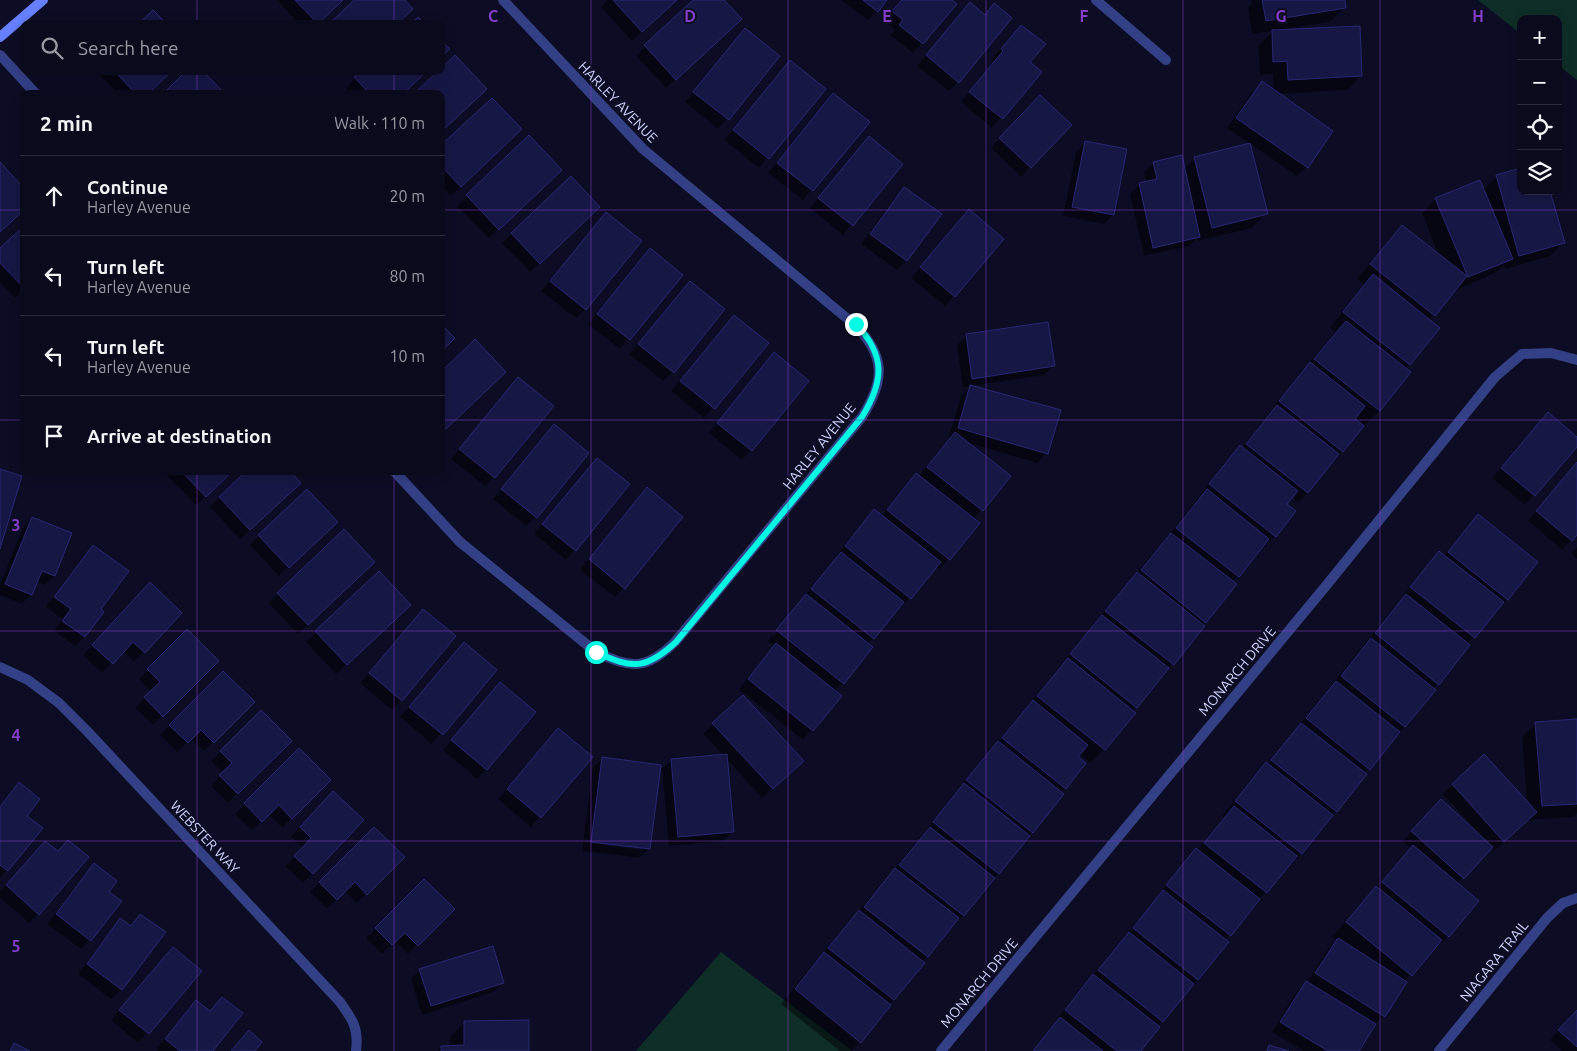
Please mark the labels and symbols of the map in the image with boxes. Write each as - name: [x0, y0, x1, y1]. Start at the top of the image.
- text: C: [488, 7, 498, 25]
- text: D: [684, 7, 696, 25]
- text: E: [882, 7, 892, 25]
- text: F: [1080, 7, 1089, 25]
- text: G: [1275, 7, 1287, 25]
- text: H: [1472, 7, 1484, 25]
- street label: HARLEY AVENUE: [575, 58, 661, 146]
- route end: [845, 313, 868, 336]
- street label: HARLEY AVENUE: [779, 400, 859, 492]
- text: 3: [11, 516, 21, 534]
- street label: MONARCH DRIVE: [1195, 623, 1279, 719]
- route start: [585, 641, 608, 664]
- text: 4: [11, 726, 21, 744]
- street label: WEBSTER WAY: [167, 797, 243, 877]
- street label: NIAGARA TRAIL: [1457, 917, 1531, 1005]
- street label: MONARCH DRIVE: [937, 935, 1021, 1031]
- text: 5: [11, 937, 21, 955]

